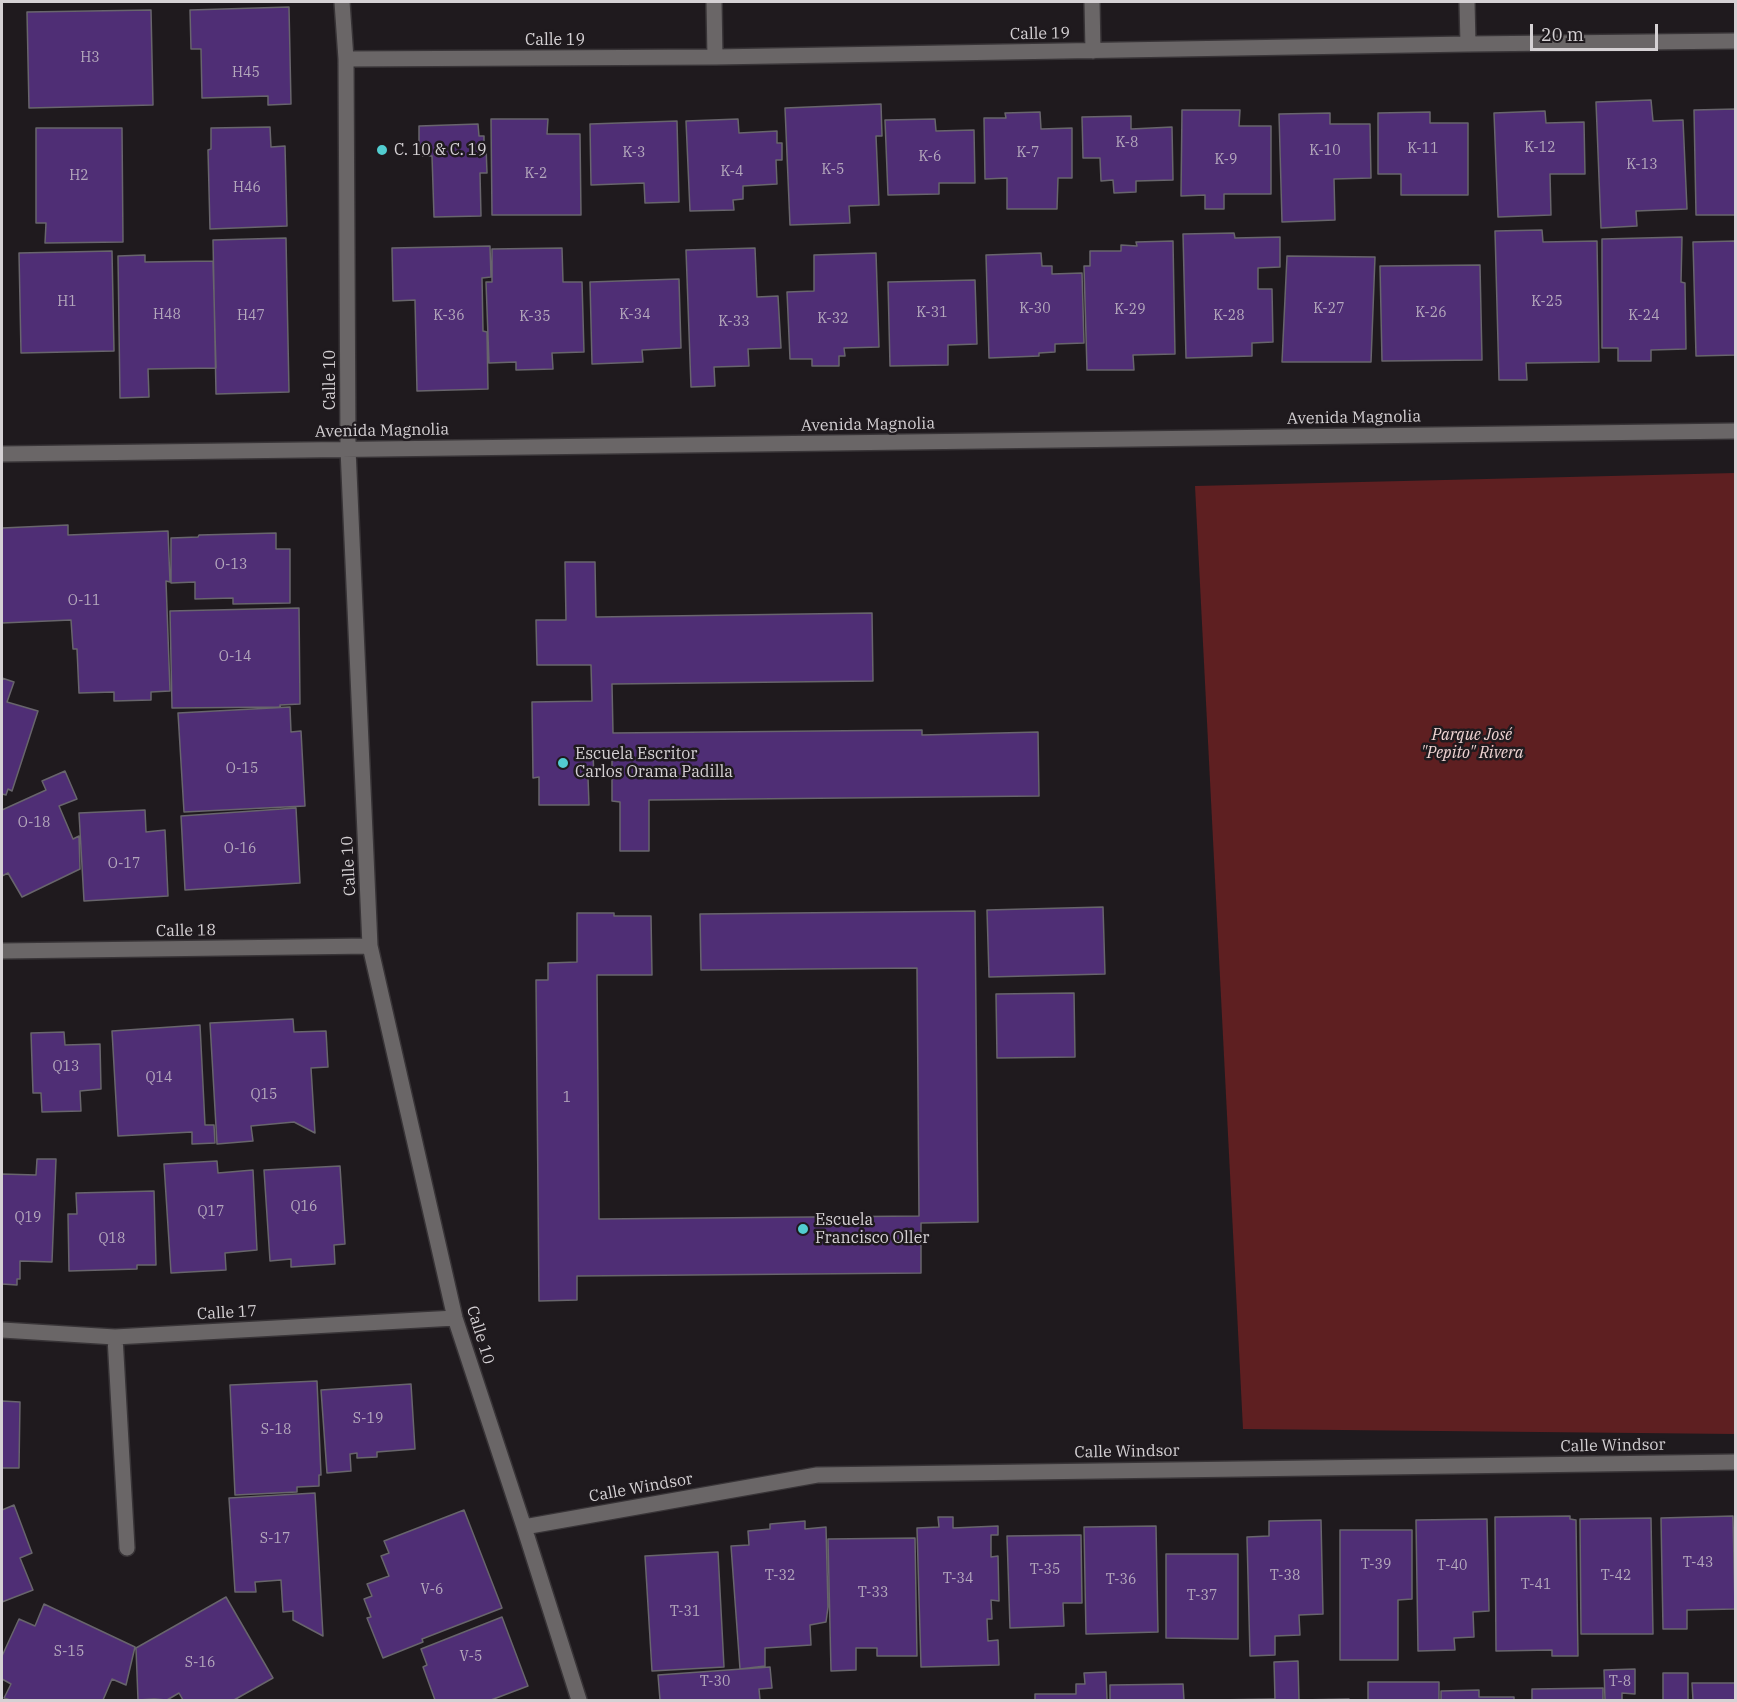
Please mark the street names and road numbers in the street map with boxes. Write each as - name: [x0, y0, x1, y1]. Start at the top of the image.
- street label: Calle 19: [1010, 24, 1070, 44]
- street label: Calle 19: [525, 30, 585, 50]
- street label: Calle 10: [320, 350, 340, 410]
- street label: Avenida Magnolia: [1287, 407, 1421, 429]
- street label: Avenida Magnolia: [801, 414, 935, 436]
- street label: Avenida Magnolia: [315, 420, 449, 442]
- street label: Calle 10: [338, 836, 360, 896]
- street label: Calle 18: [156, 921, 216, 941]
- street label: Calle 17: [197, 1302, 257, 1324]
- street label: Calle 10: [462, 1303, 498, 1367]
- street label: Calle Windsor: [1560, 1435, 1666, 1457]
- street label: Calle Windsor: [1074, 1441, 1180, 1463]
- street label: Calle Windsor: [588, 1469, 694, 1507]

